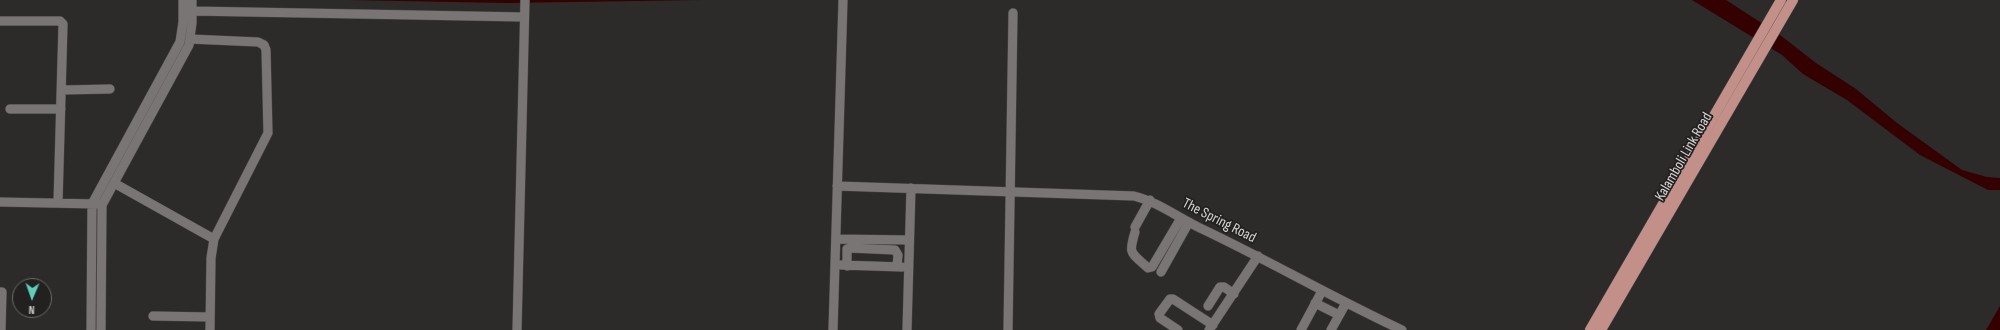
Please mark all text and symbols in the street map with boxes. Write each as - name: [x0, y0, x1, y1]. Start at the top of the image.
- street label: Kalamboli Link Road: [1651, 110, 1717, 204]
- street label: The Spring Road: [1179, 195, 1259, 247]
- north arrow: [12, 278, 52, 318]
- text: N: [28, 303, 35, 316]

